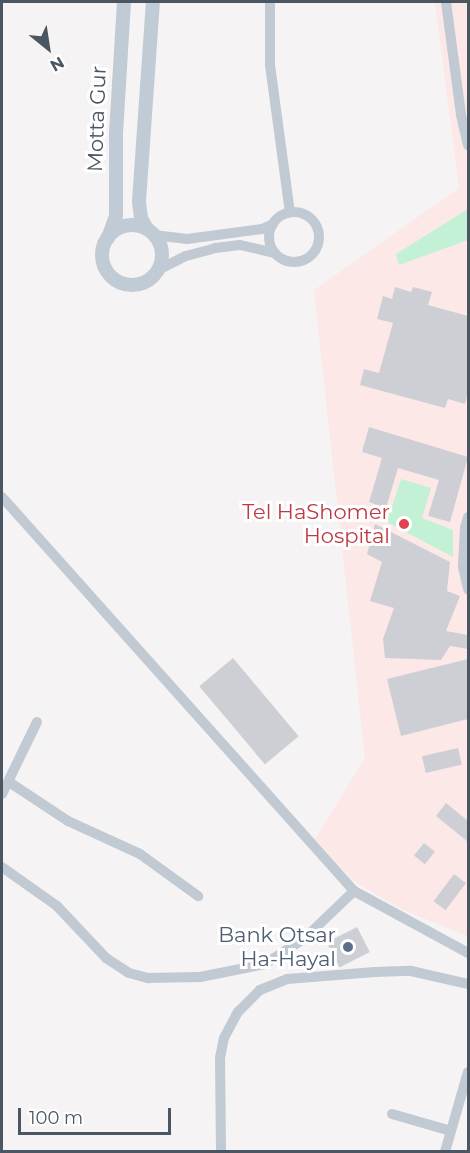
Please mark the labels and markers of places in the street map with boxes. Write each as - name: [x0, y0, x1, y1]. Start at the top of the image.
- place label: Tel HaShomer Hospital: [242, 499, 390, 549]
- marker: Tel HaShomer Hospital: [395, 515, 413, 533]
- place label: Bank Otsar Ha-Hayal: [218, 922, 336, 972]
- marker: Bank Otsar Ha-Hayal: [341, 940, 355, 954]

